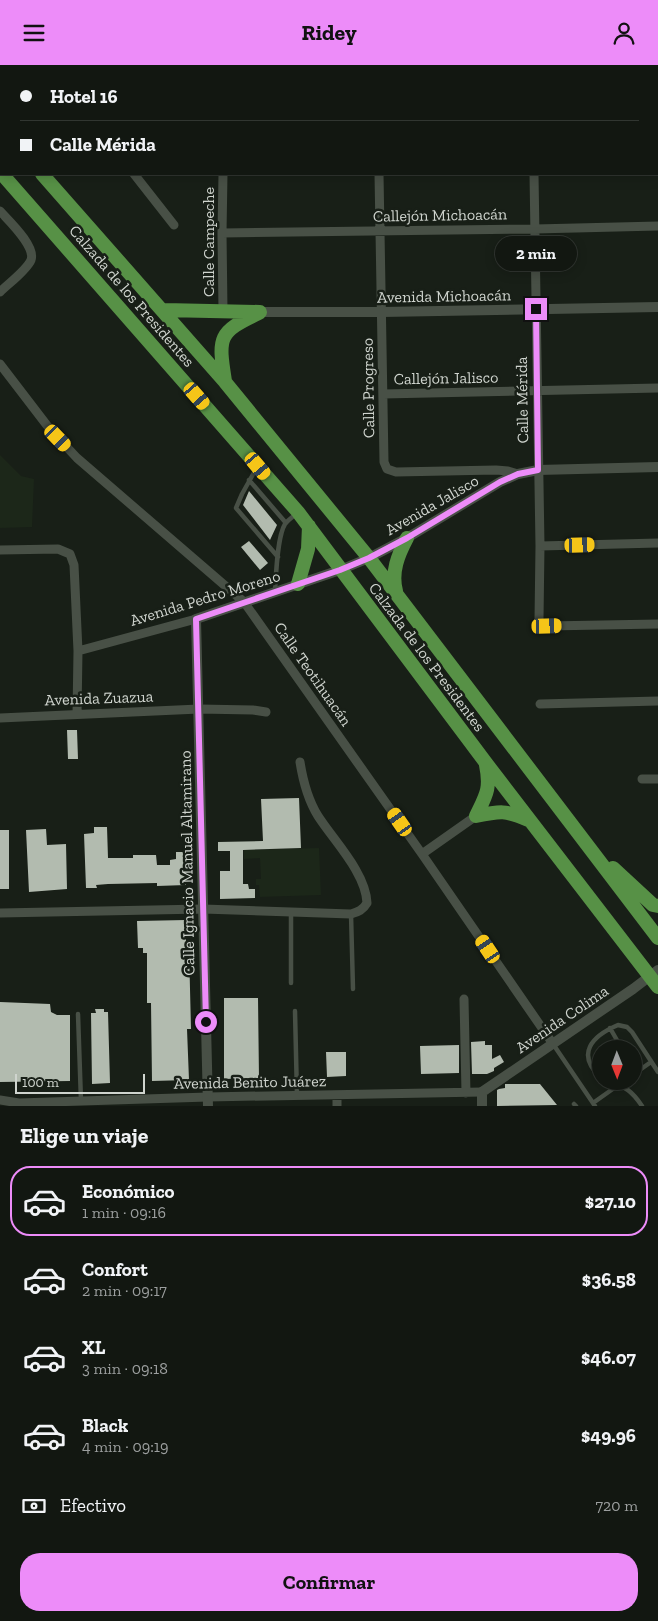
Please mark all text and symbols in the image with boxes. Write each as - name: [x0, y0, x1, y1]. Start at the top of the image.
- icon: menu: [20, 19, 48, 47]
- text: Ridey: [301, 19, 357, 46]
- icon: person: [610, 19, 638, 47]
- text: Hotel 16: [50, 85, 118, 108]
- text: Calle Mérida: [50, 133, 156, 156]
- street label: Calle Campeche: [199, 187, 218, 297]
- street label: Callejón Michoacán: [373, 204, 508, 226]
- street label: Calzada de los Presidentes: [65, 221, 199, 371]
- callout: 2 min: [495, 237, 577, 271]
- text: 2 min: [516, 244, 556, 263]
- street label: Avenida Michoacán: [377, 285, 512, 307]
- route end: [525, 298, 547, 320]
- street label: Calle Progreso: [358, 338, 378, 438]
- street label: Calle Mérida: [512, 356, 532, 444]
- street label: Callejón Jalisco: [393, 368, 499, 388]
- car: [181, 380, 212, 412]
- car: [42, 422, 73, 454]
- car: [242, 450, 273, 482]
- street label: Avenida Jalisco: [382, 471, 482, 539]
- car: [564, 537, 595, 553]
- street label: Avenida Pedro Moreno: [128, 566, 282, 630]
- street label: Calzada de los Presidentes: [365, 579, 489, 735]
- street label: Calle Teotihuacán: [270, 618, 356, 730]
- car: [531, 618, 562, 634]
- street label: Avenida Zuazua: [44, 687, 154, 709]
- street label: Calle Ignacio Manuel Altamirano: [176, 750, 198, 976]
- car: [385, 805, 414, 839]
- car: [473, 932, 502, 966]
- street label: Avenida Colima: [512, 981, 612, 1057]
- route start: [195, 1011, 217, 1033]
- north arrow: [592, 1040, 642, 1090]
- map controls: [592, 1040, 642, 1090]
- scale bar: [15, 1071, 145, 1094]
- street label: Avenida Benito Juárez: [174, 1071, 326, 1093]
- text: 100 m: [22, 1074, 59, 1091]
- text: Elige un viaje: [20, 1122, 148, 1149]
- icon: car: [22, 1179, 67, 1224]
- text: Económico: [82, 1180, 175, 1203]
- text: $27.10: [585, 1190, 636, 1213]
- text: 1 min · 09:16: [82, 1203, 166, 1222]
- icon: car: [22, 1257, 67, 1302]
- text: Confort: [82, 1258, 148, 1281]
- text: $36.58: [582, 1268, 636, 1291]
- text: 2 min · 09:17: [82, 1281, 167, 1300]
- icon: car: [22, 1335, 67, 1380]
- text: XL: [82, 1336, 105, 1359]
- text: $46.07: [581, 1346, 636, 1369]
- text: 3 min · 09:18: [82, 1359, 168, 1378]
- icon: car: [22, 1413, 67, 1458]
- text: Black: [82, 1414, 128, 1437]
- text: $49.96: [581, 1424, 636, 1447]
- text: 4 min · 09:19: [82, 1437, 168, 1456]
- icon: cash: [20, 1492, 48, 1520]
- text: Efectivo: [60, 1494, 126, 1517]
- text: 720 m: [596, 1496, 638, 1515]
- button: Confirmar: [20, 1553, 638, 1611]

